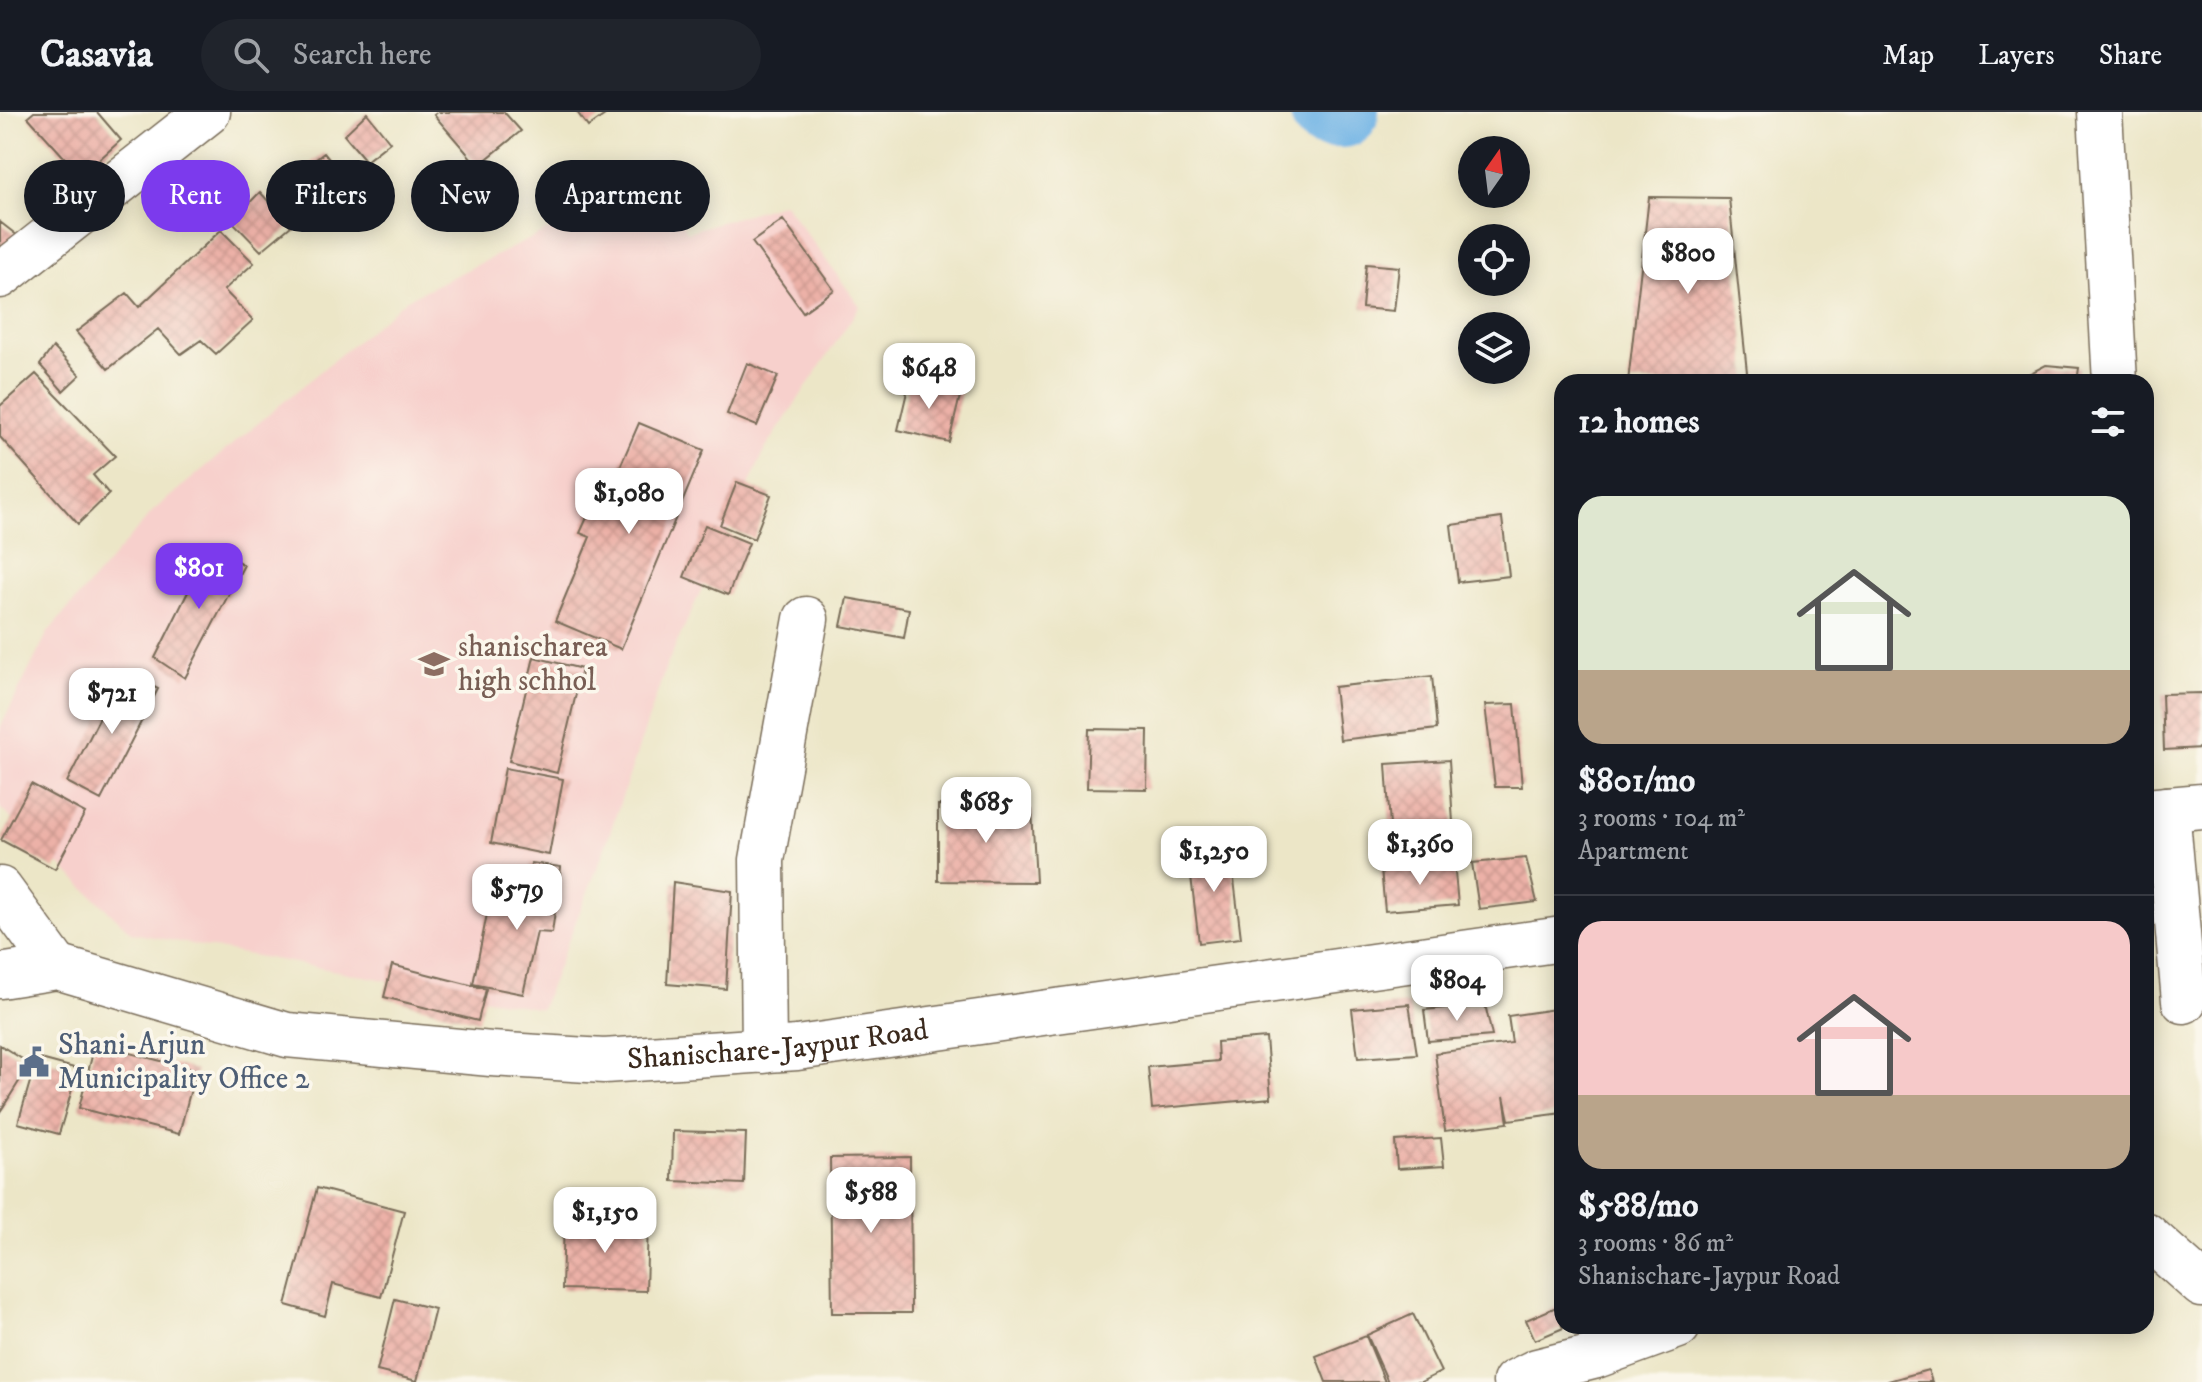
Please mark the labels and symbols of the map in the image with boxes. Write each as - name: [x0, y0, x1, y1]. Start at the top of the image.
- north arrow: [1458, 136, 1530, 208]
- pin: $800: [1641, 228, 1735, 296]
- pin: $648: [882, 343, 976, 411]
- pin: $1,080: [564, 468, 694, 536]
- pin: $801: [152, 543, 246, 611]
- place label: shanischarea high schhol: [458, 629, 608, 700]
- school or university icon: shanischarea high schhol: [417, 647, 451, 681]
- pin: $721: [65, 668, 159, 736]
- pin: $685: [939, 777, 1033, 845]
- pin: $1,360: [1355, 819, 1485, 887]
- pin: $1,250: [1149, 826, 1279, 894]
- pin: $579: [470, 864, 564, 932]
- pin: $804: [1410, 955, 1504, 1023]
- street label: Shanischare-Jaypur Road: [626, 1011, 930, 1078]
- place label: Shani-Arjun Municipality Office 2: [58, 1027, 310, 1098]
- public building icon: Shani-Arjun Municipality Office 2: [17, 1045, 51, 1079]
- pin: $588: [824, 1167, 918, 1235]
- pin: $1,150: [540, 1187, 670, 1255]

